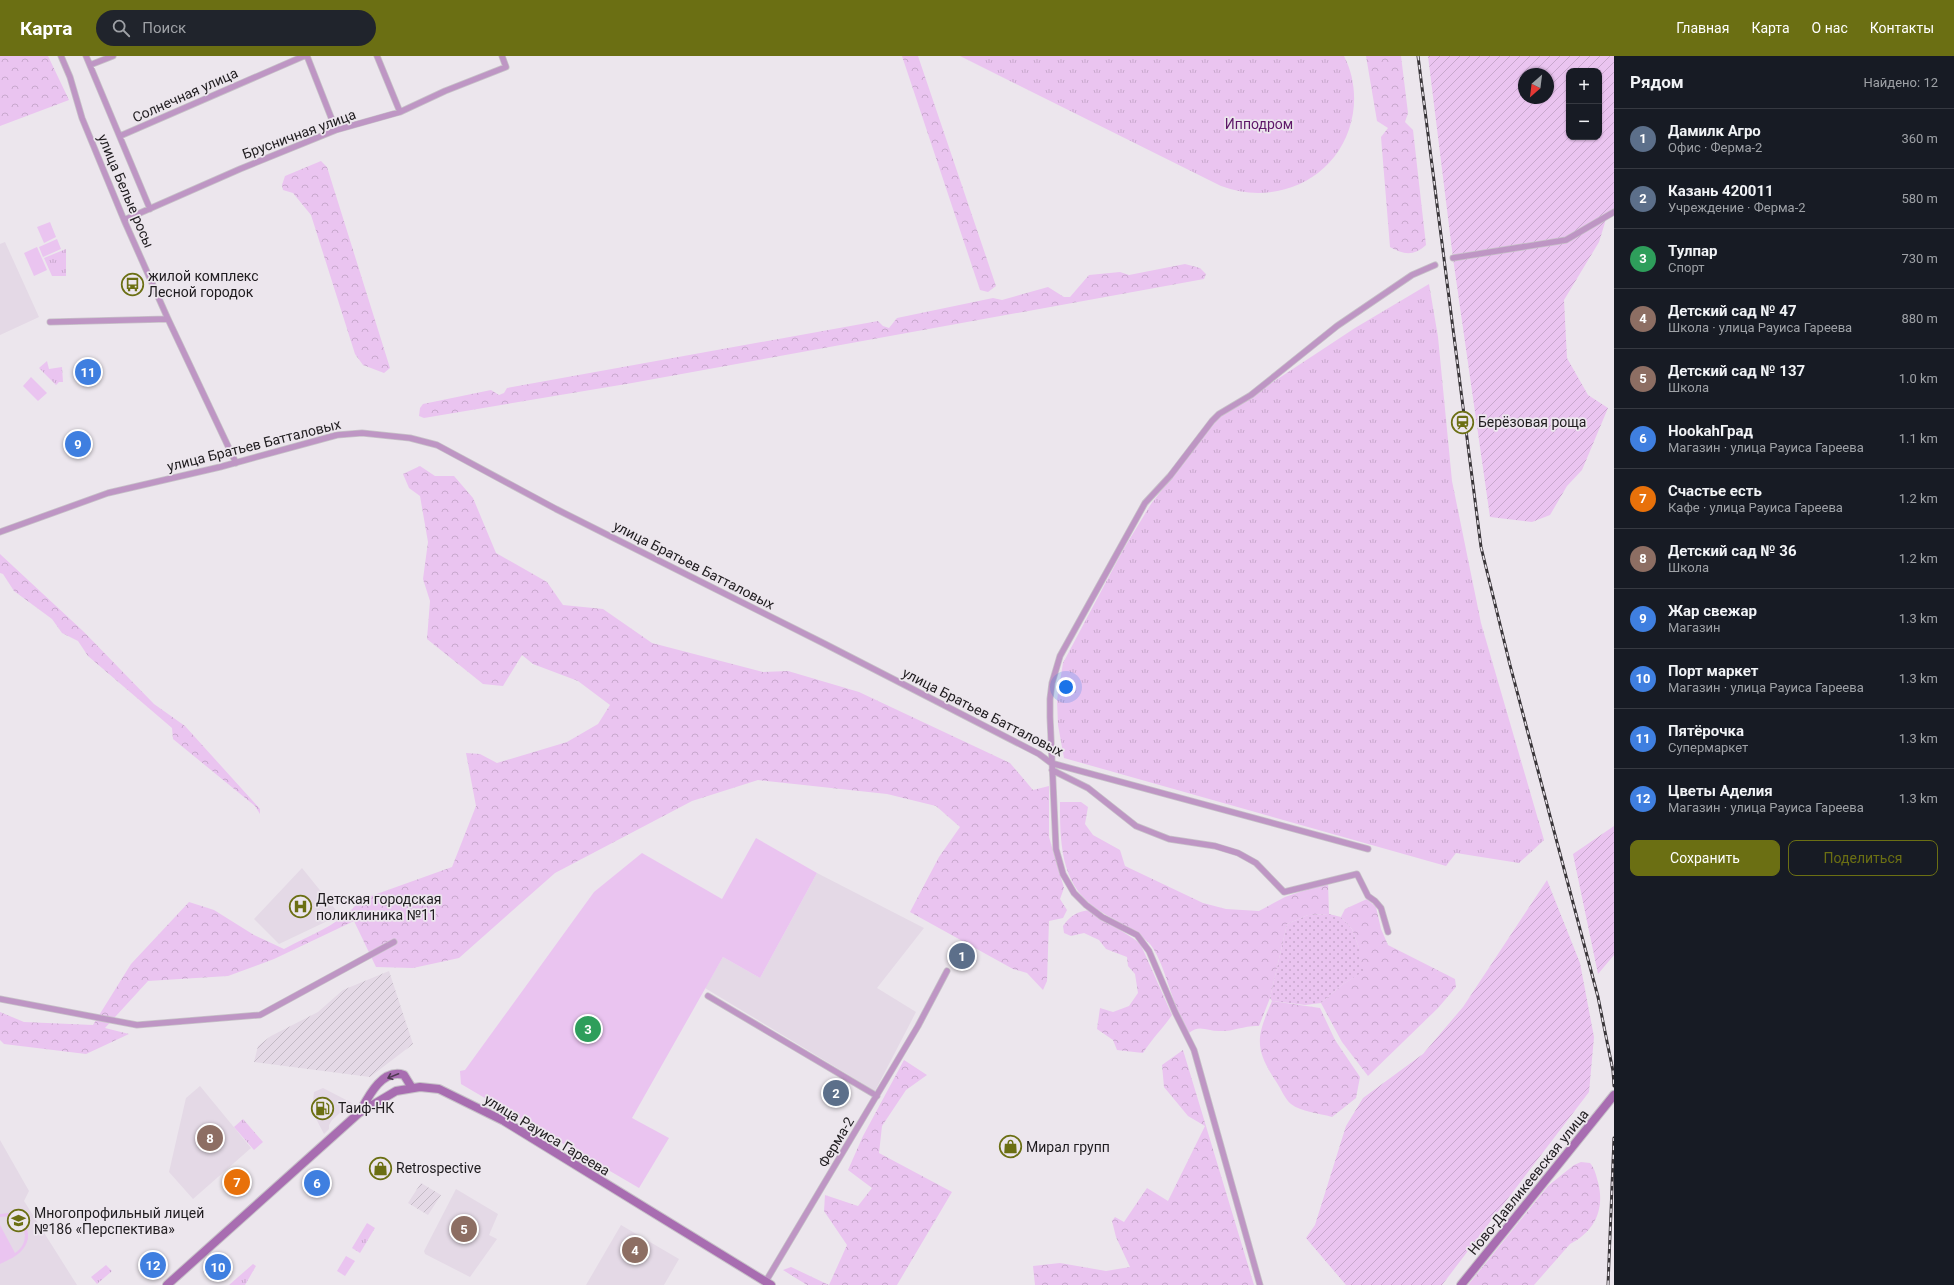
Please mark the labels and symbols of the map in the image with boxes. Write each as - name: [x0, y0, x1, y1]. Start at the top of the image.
- street label: Солнечная улица: [130, 65, 240, 125]
- north arrow: [1518, 68, 1554, 104]
- street label: Брусничная улица: [240, 106, 358, 162]
- park label: Ипподром: [1225, 116, 1293, 132]
- street label: улица Белые росы: [95, 132, 157, 250]
- place label: жилой комплекс Лесной городок: [148, 268, 259, 300]
- bus stop icon: жилой комплекс Лесной городок: [119, 271, 145, 297]
- pin: 11: [75, 357, 101, 387]
- station icon: Берёзовая роща: [1449, 409, 1475, 435]
- place label: Берёзовая роща: [1478, 414, 1586, 430]
- street label: улица Братьев Батталовых: [165, 416, 343, 474]
- pin: 9: [65, 429, 91, 459]
- street label: улица Братьев Батталовых: [611, 517, 777, 613]
- street label: улица Братьев Батталовых: [900, 664, 1066, 760]
- your location: [1056, 677, 1076, 697]
- place label: Детская городская поликлиника №11: [316, 891, 441, 923]
- hospital icon: Детская городская поликлиника №11: [287, 894, 313, 920]
- pin: 1: [949, 941, 975, 971]
- pin: 3: [575, 1014, 601, 1044]
- one-way arrow: [387, 1072, 399, 1080]
- pin: 2: [823, 1078, 849, 1108]
- street label: улица Рауиса Гареева: [481, 1091, 613, 1179]
- fuel station icon: Таиф-НК: [309, 1095, 335, 1121]
- place label: Таиф-НК: [338, 1100, 394, 1116]
- street label: Ново-Давликеевская улица: [1464, 1106, 1592, 1258]
- street label: Ферма-2: [815, 1114, 857, 1170]
- pin: 8: [197, 1123, 223, 1153]
- shop icon: Мирал групп: [998, 1134, 1024, 1160]
- place label: Мирал групп: [1026, 1139, 1110, 1155]
- shop icon: Retrospective: [367, 1155, 393, 1181]
- place label: Retrospective: [396, 1160, 481, 1176]
- pin: 7: [224, 1167, 250, 1197]
- pin: 6: [304, 1168, 330, 1198]
- place label: Многопрофильный лицей №186 «Перспектива»: [34, 1205, 204, 1237]
- school or university icon: Многопрофильный лицей №186 «Перспектива»: [6, 1208, 32, 1234]
- pin: 5: [451, 1214, 477, 1244]
- pin: 4: [622, 1235, 648, 1265]
- pin: 12: [140, 1250, 166, 1280]
- pin: 10: [205, 1252, 231, 1282]

